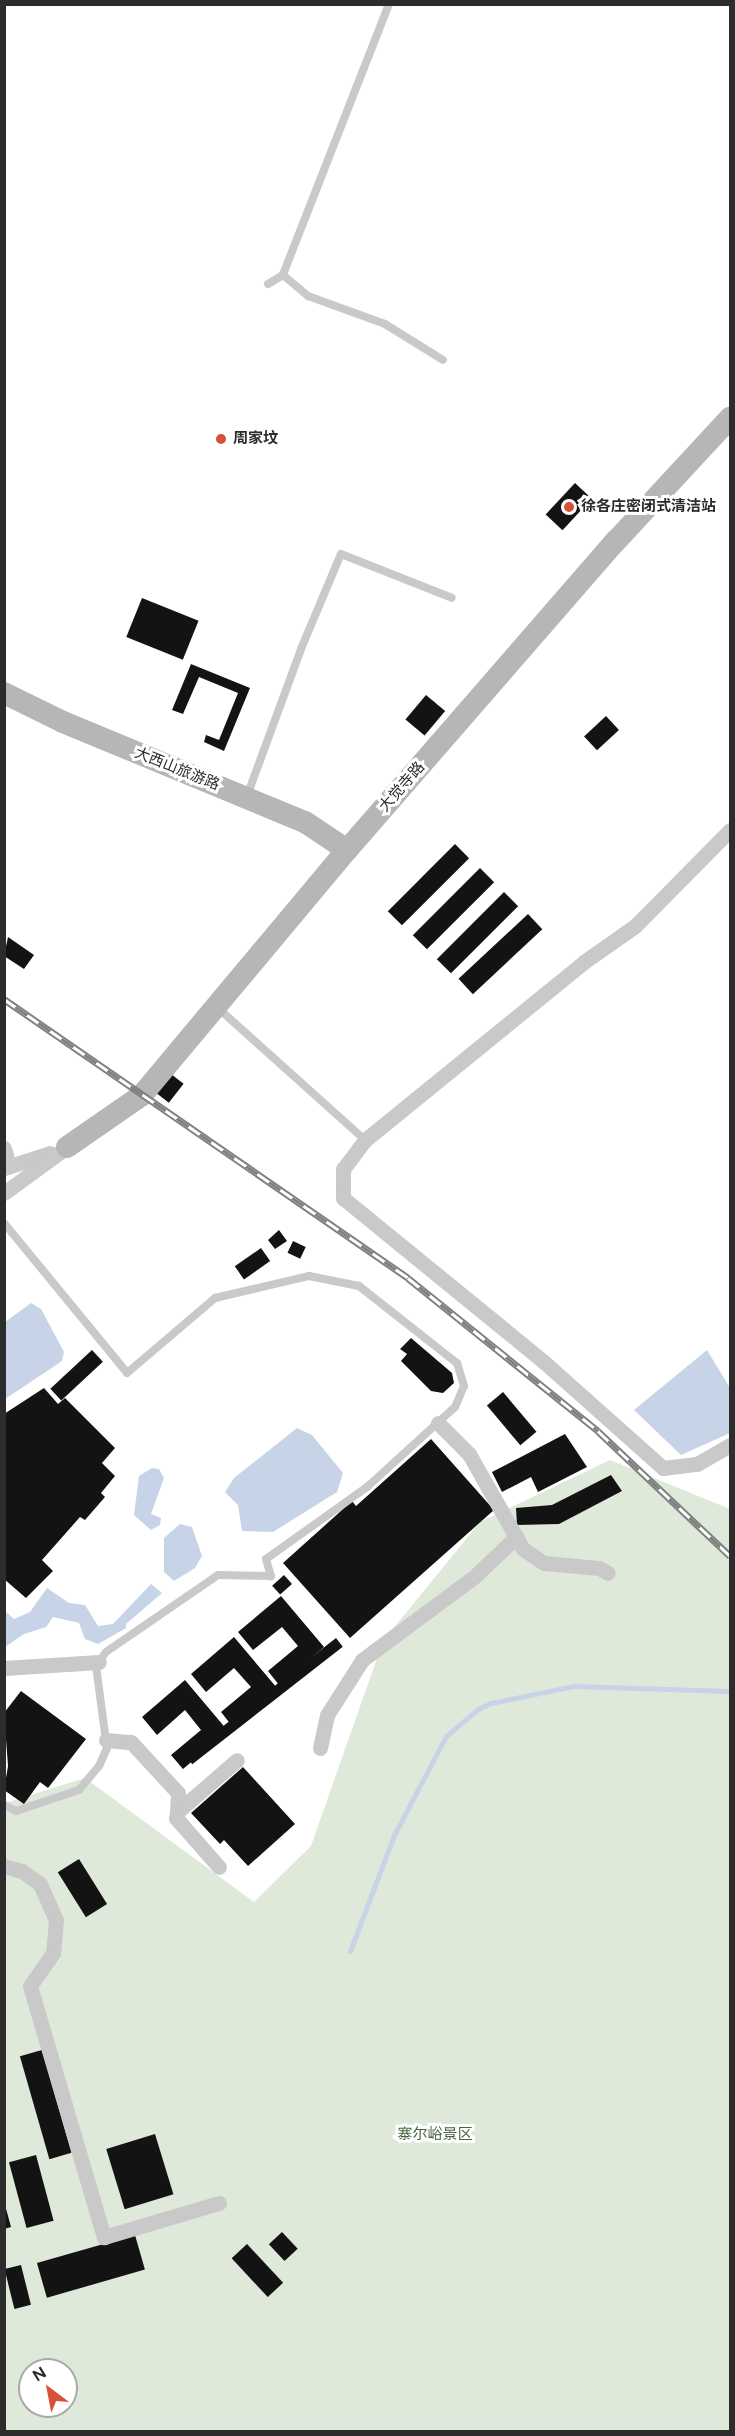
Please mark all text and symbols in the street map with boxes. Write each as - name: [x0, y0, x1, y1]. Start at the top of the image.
- place label: 周家坟: [233, 430, 278, 448]
- marker: 周家坟: [214, 432, 228, 446]
- place label: 徐各庄密闭式清洁站: [581, 498, 716, 516]
- marker: 徐各庄密闭式清洁站: [562, 500, 576, 514]
- street label: 大西山旅游路: [132, 744, 222, 794]
- street label: 大觉寺路: [376, 758, 428, 816]
- park label: 寨尔峪景区: [398, 2126, 472, 2144]
- north arrow: [18, 2358, 78, 2418]
- text: N: [29, 2363, 50, 2385]

